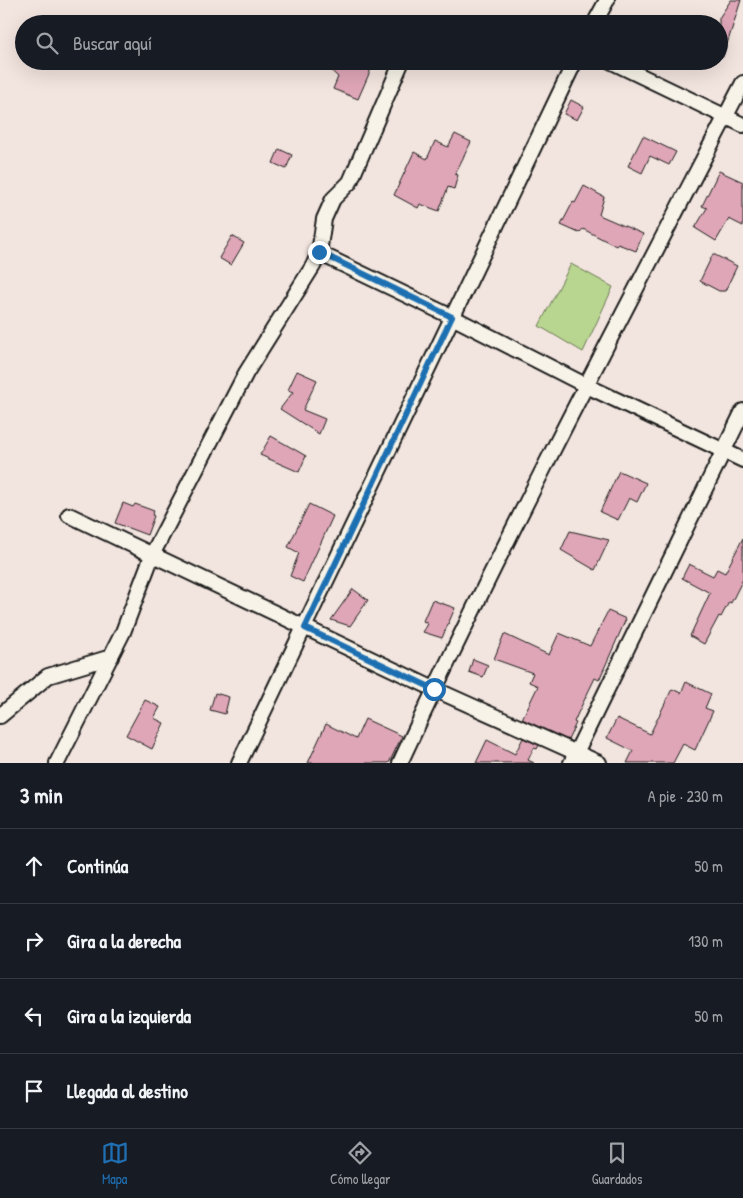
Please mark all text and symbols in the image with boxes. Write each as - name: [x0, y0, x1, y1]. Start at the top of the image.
- search box: [15, 15, 728, 70]
- icon: search: [33, 29, 61, 57]
- text: Buscar aquí: [73, 30, 152, 56]
- route end: [308, 241, 331, 264]
- route start: [423, 678, 446, 701]
- text: 3 min: [20, 781, 63, 810]
- text: A pie · 230 m: [648, 785, 723, 807]
- icon: ahead: [20, 852, 48, 880]
- text: Continúa: [67, 853, 128, 879]
- text: 50 m: [695, 855, 723, 877]
- icon: right: [20, 927, 48, 955]
- text: Gira a la derecha: [67, 928, 181, 954]
- text: 130 m: [688, 930, 723, 952]
- icon: left: [20, 1002, 48, 1030]
- text: Gira a la izquierda: [67, 1003, 191, 1029]
- text: 50 m: [695, 1005, 723, 1027]
- icon: arrive: [20, 1077, 48, 1105]
- text: Llegada al destino: [67, 1078, 188, 1104]
- tab: Mapa: [101, 1139, 129, 1188]
- tab: Cómo llegar: [330, 1139, 390, 1188]
- tab: Guardados: [592, 1139, 642, 1188]

